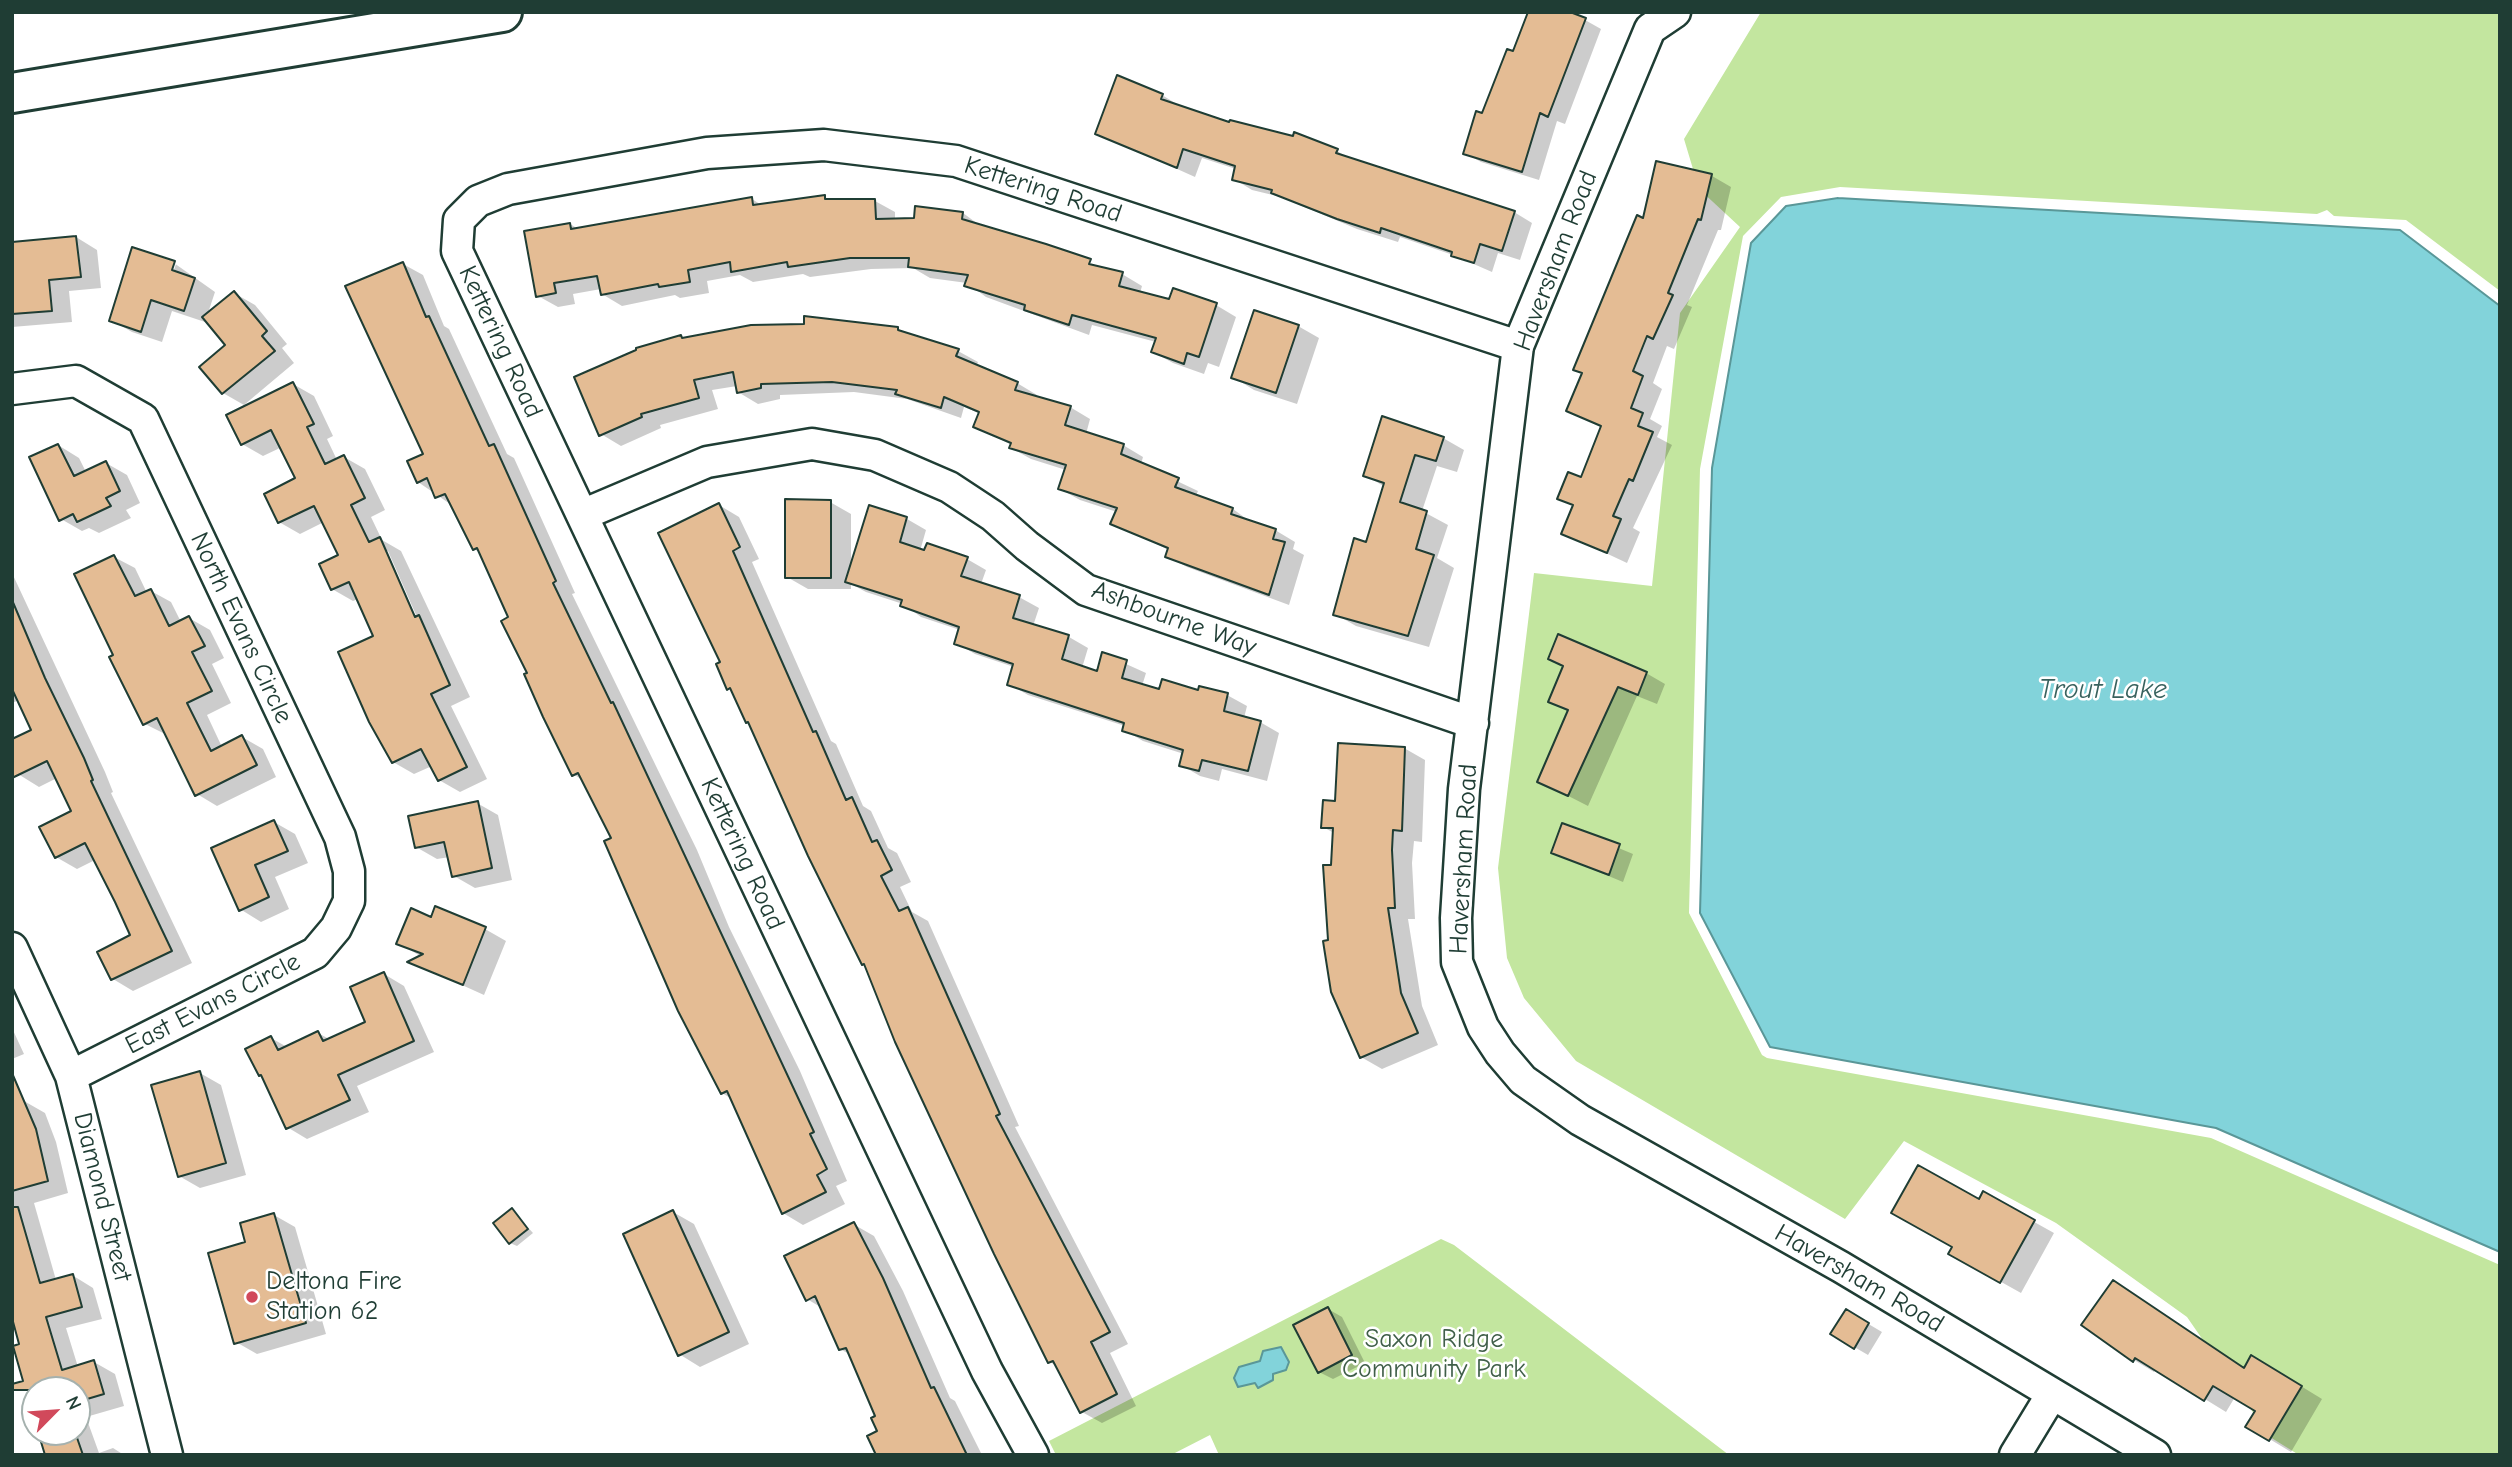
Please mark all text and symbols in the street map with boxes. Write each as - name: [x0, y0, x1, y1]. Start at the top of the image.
- street label: Kettering Road: [960, 150, 1126, 230]
- street label: Haversham Road: [1507, 167, 1605, 355]
- street label: Kettering Road: [451, 261, 549, 423]
- street label: North Evans Circle: [183, 528, 299, 728]
- street label: Ashbourne Way: [1087, 575, 1261, 663]
- water label: Trout Lake: [2039, 673, 2167, 707]
- street label: Haversham Road: [1443, 763, 1485, 955]
- street label: Kettering Road: [693, 773, 791, 935]
- street label: East Evans Circle: [120, 947, 306, 1061]
- street label: Diamond Street: [66, 1109, 138, 1285]
- street label: Haversham Road: [1769, 1218, 1949, 1340]
- place label: Deltona Fire Station 62: [266, 1266, 402, 1328]
- marker: Deltona Fire Station 62: [244, 1289, 260, 1305]
- park label: Saxon Ridge Community Park: [1342, 1324, 1526, 1386]
- north arrow: [21, 1376, 91, 1446]
- text: N: [61, 1393, 86, 1413]

